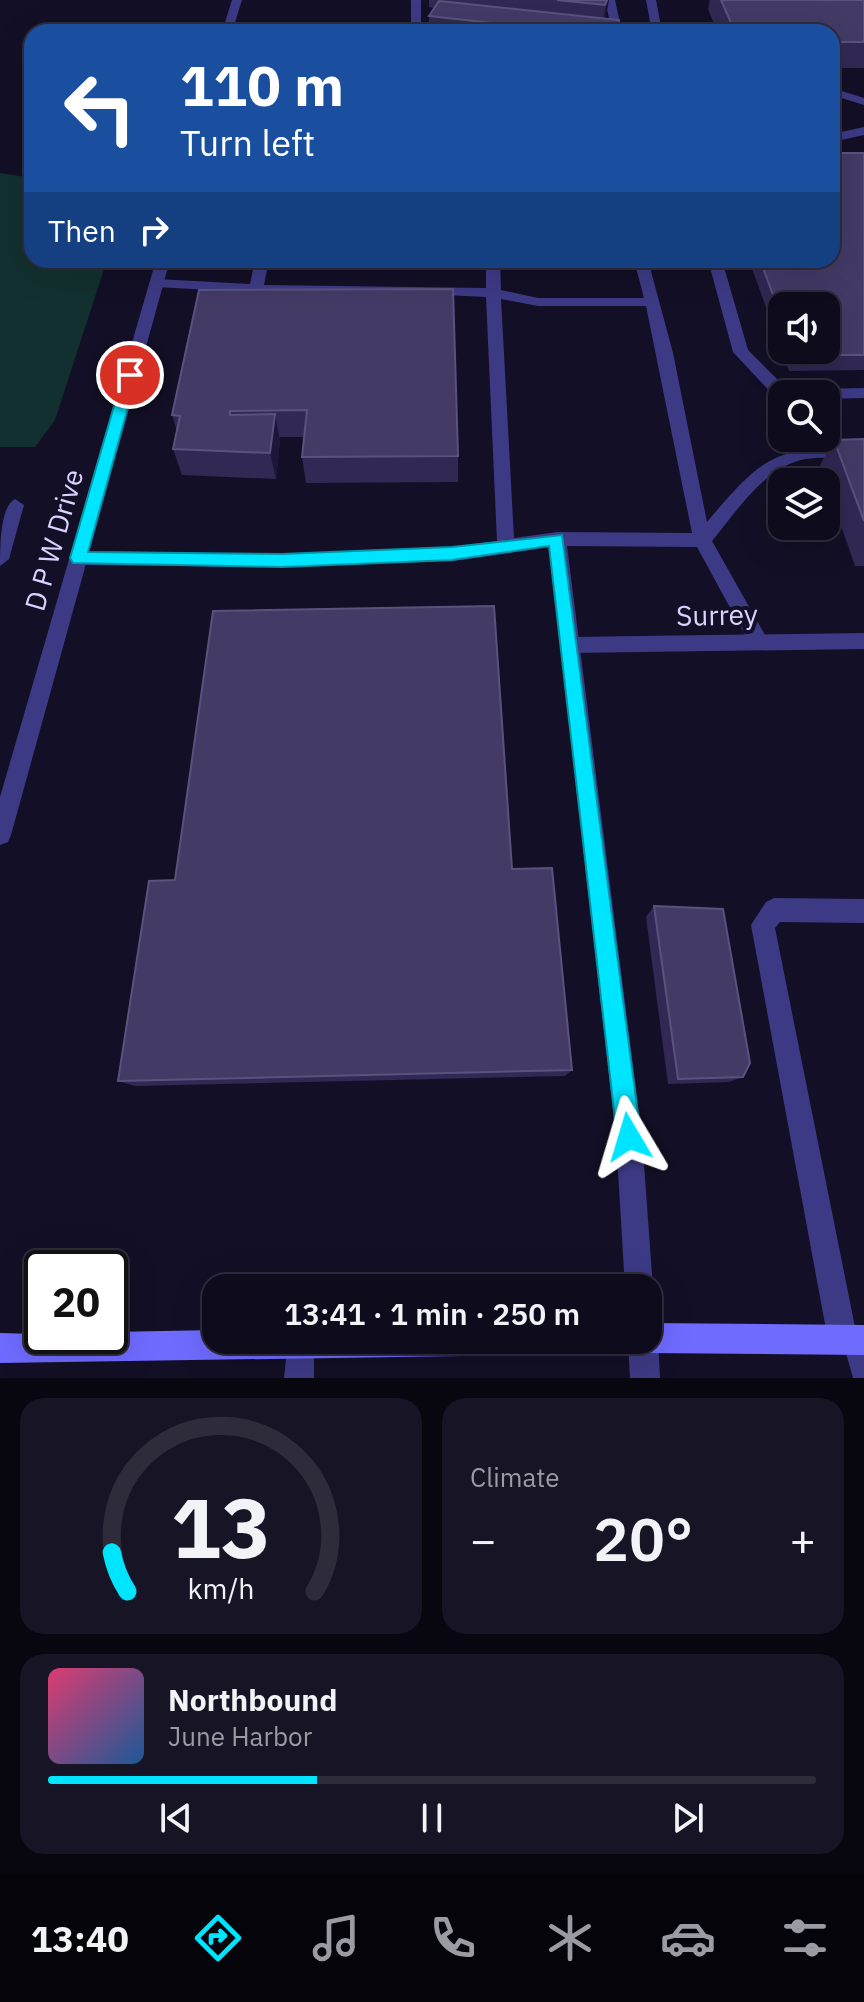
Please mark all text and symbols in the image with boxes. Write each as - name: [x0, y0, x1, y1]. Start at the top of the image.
- text: 110 m: [180, 49, 344, 121]
- icon: left: [48, 56, 152, 160]
- text: Turn left: [180, 119, 315, 166]
- icon: right: [132, 208, 176, 252]
- text: Then: [48, 211, 116, 250]
- map controls: [768, 292, 840, 540]
- button: sound: [768, 292, 840, 364]
- pin: [96, 341, 164, 409]
- icon: arrive: [108, 353, 152, 397]
- button: search: [768, 380, 840, 452]
- street label: D P W Drive: [16, 465, 91, 615]
- button: layers: [768, 468, 840, 540]
- street label: Surrey: [676, 595, 758, 634]
- position arrow: [587, 1095, 671, 1179]
- speed limit sign: 20: [24, 1250, 128, 1354]
- text: 13:41 · 1 min · 250 m: [284, 1294, 580, 1333]
- text: Climate: [470, 1460, 560, 1494]
- text: 13: [171, 1473, 271, 1581]
- text: 20°: [593, 1499, 693, 1578]
- text: −: [470, 1511, 496, 1568]
- text: +: [790, 1511, 816, 1568]
- text: km/h: [187, 1570, 255, 1607]
- text: Northbound: [168, 1680, 337, 1719]
- text: June Harbor: [168, 1719, 312, 1753]
- icon: previous: [154, 1796, 198, 1840]
- icon: pause: [410, 1796, 454, 1840]
- icon: next: [666, 1796, 710, 1840]
- icon: directions: [190, 1910, 246, 1966]
- icon: music: [308, 1910, 364, 1966]
- icon: phone: [425, 1910, 481, 1966]
- icon: climate: [542, 1910, 598, 1966]
- icon: car: [660, 1910, 716, 1966]
- icon: filters: [777, 1910, 833, 1966]
- text: 13:40: [31, 1915, 129, 1962]

